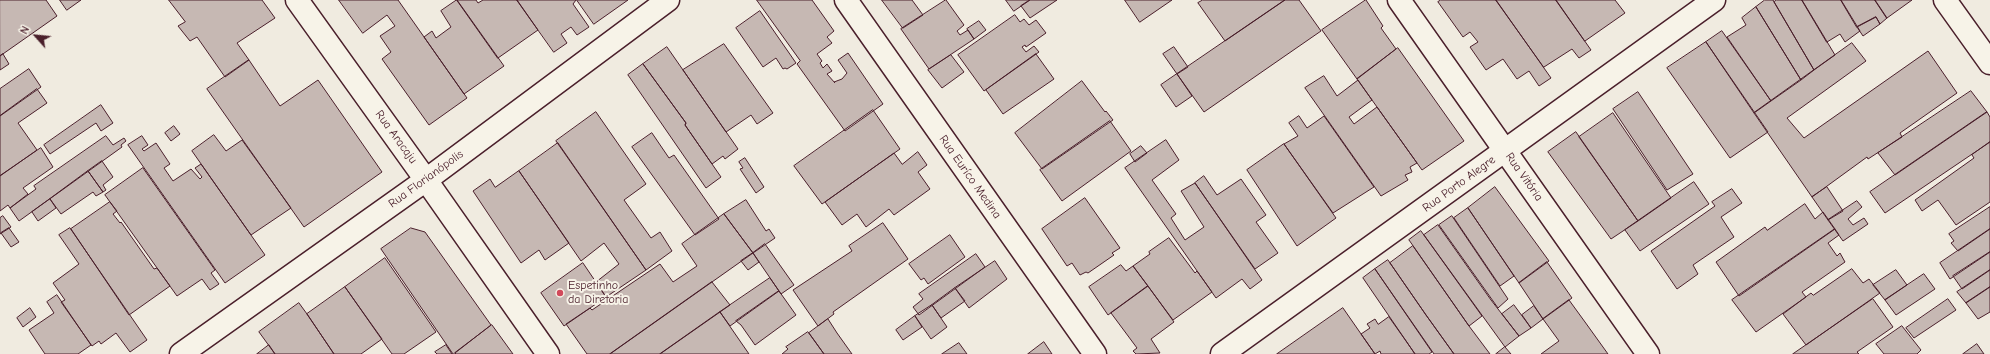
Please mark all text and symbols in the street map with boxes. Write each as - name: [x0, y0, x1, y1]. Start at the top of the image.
- north arrow: [16, 16, 56, 56]
- text: N: [17, 24, 32, 36]
- street label: Rua Aracaju: [372, 108, 420, 166]
- street label: Rua Euríco Medina: [936, 133, 1004, 221]
- street label: Rua Florianópolis: [386, 147, 466, 211]
- street label: Rua Vitória: [1502, 150, 1546, 204]
- street label: Rua Porto Alegre: [1420, 153, 1498, 215]
- place label: Espetinho da Diretoria: [568, 279, 628, 307]
- marker: Espetinho da Diretoria: [555, 288, 565, 298]

